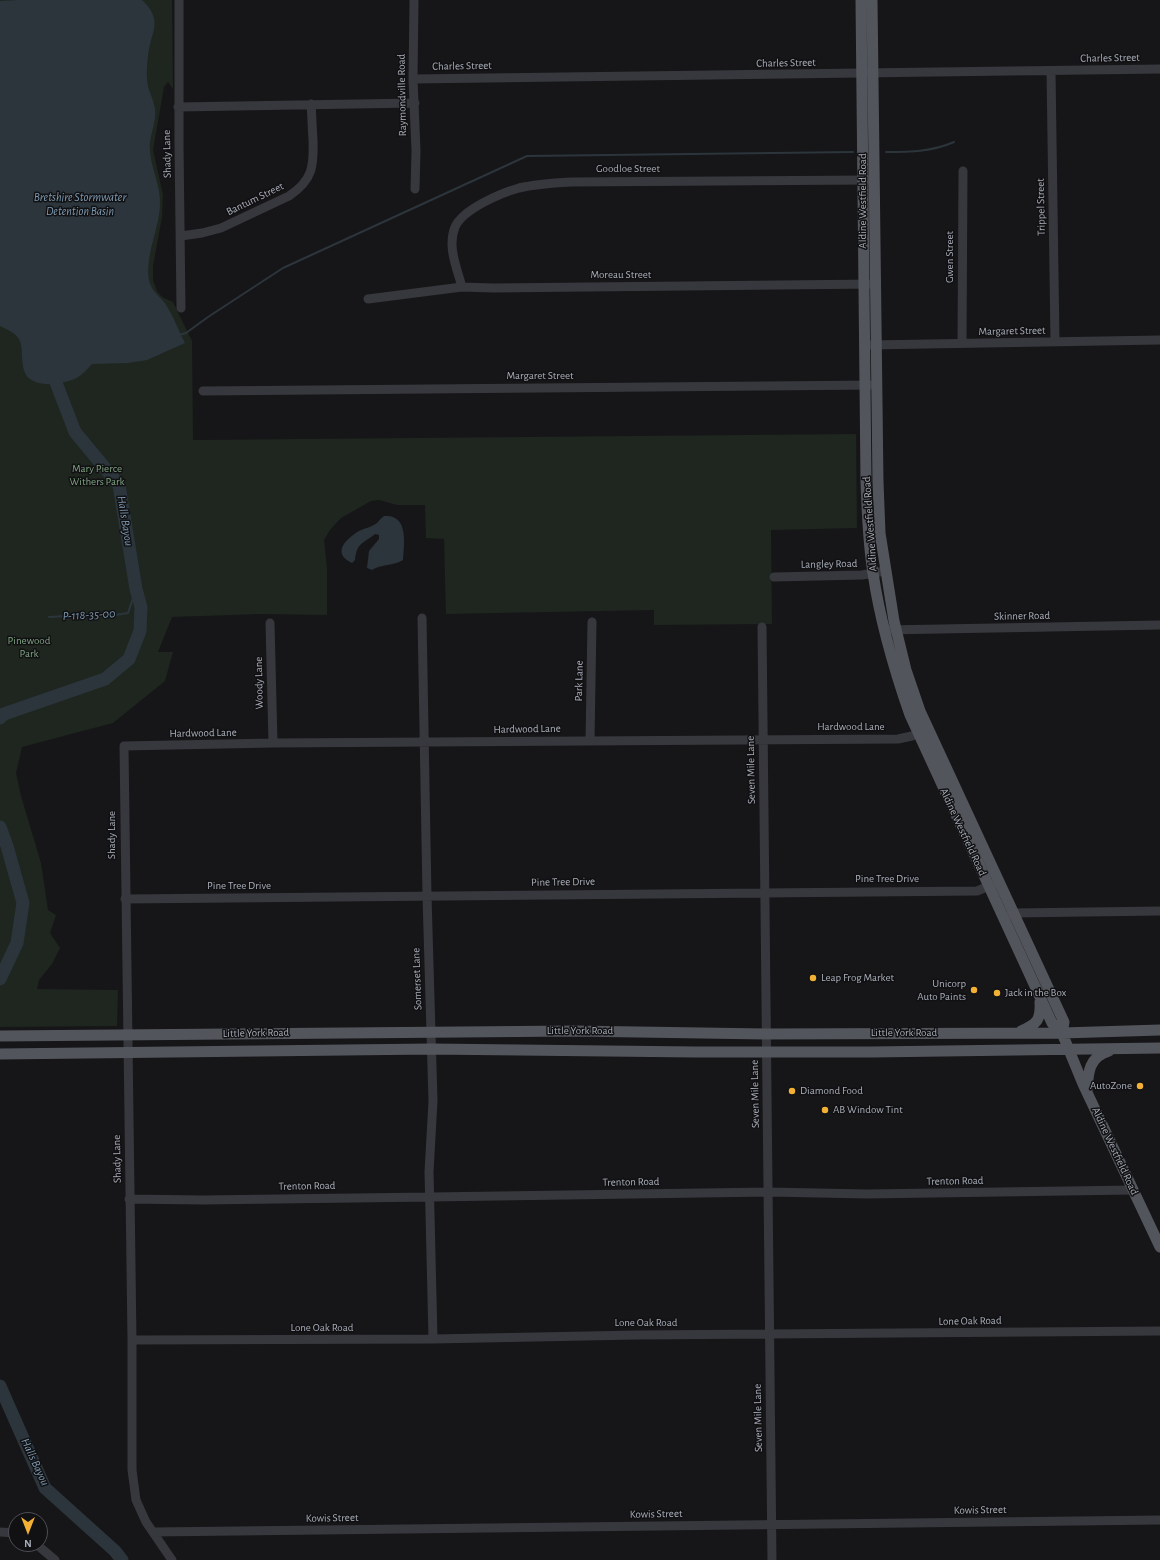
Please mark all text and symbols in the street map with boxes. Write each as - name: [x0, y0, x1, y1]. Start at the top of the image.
- street label: Charles Street: [1080, 51, 1140, 65]
- street label: Raymondville Road: [395, 54, 409, 136]
- street label: Charles Street: [756, 56, 816, 70]
- street label: Charles Street: [432, 59, 492, 73]
- street label: Shady Lane: [160, 130, 174, 178]
- street label: Aldine Westfield Road: [856, 153, 870, 249]
- street label: Goodloe Street: [596, 162, 660, 176]
- street label: Trippel Street: [1034, 178, 1048, 236]
- street label: Bantum Street: [224, 179, 286, 219]
- water label: Bretshire Stormwater Detention Basin: [34, 190, 126, 218]
- street label: Gwen Street: [943, 231, 957, 283]
- street label: Moreau Street: [591, 268, 651, 282]
- street label: Margaret Street: [978, 324, 1046, 338]
- street label: Margaret Street: [506, 369, 574, 383]
- park label: Mary Pierce Withers Park: [69, 462, 125, 488]
- street label: Aldine Westfield Road: [860, 476, 880, 572]
- water label: Halls Bayou: [114, 495, 136, 547]
- street label: Langley Road: [801, 557, 857, 571]
- water label: P-118-35-00: [62, 606, 116, 624]
- street label: Skinner Road: [994, 609, 1050, 623]
- park label: Pinewood Park: [8, 634, 50, 660]
- street label: Woody Lane: [252, 657, 266, 709]
- street label: Park Lane: [572, 660, 586, 702]
- street label: Hardwood Lane: [817, 720, 885, 734]
- street label: Hardwood Lane: [493, 722, 561, 736]
- street label: Hardwood Lane: [169, 726, 237, 740]
- street label: Seven Mile Lane: [744, 736, 758, 804]
- street label: Aldine Westfield Road: [937, 786, 989, 878]
- street label: Shady Lane: [105, 811, 119, 859]
- street label: Pine Tree Drive: [855, 872, 919, 886]
- street label: Pine Tree Drive: [531, 875, 595, 889]
- street label: Pine Tree Drive: [207, 879, 271, 893]
- street label: Somerset Lane: [409, 948, 425, 1010]
- place label: Leap Frog Market: [821, 971, 894, 985]
- marker: Leap Frog Market: [808, 973, 818, 983]
- place label: Unicorp Auto Paints: [917, 977, 966, 1003]
- marker: Unicorp Auto Paints: [969, 985, 979, 995]
- place label: Jack in the Box: [1005, 986, 1066, 1000]
- marker: Jack in the Box: [992, 988, 1002, 998]
- street label: Little York Road: [547, 1024, 613, 1038]
- street label: Little York Road: [223, 1026, 289, 1040]
- street label: Little York Road: [871, 1026, 937, 1040]
- street label: Seven Mile Lane: [748, 1060, 762, 1128]
- place label: AutoZone: [1090, 1079, 1132, 1093]
- marker: AutoZone: [1135, 1081, 1145, 1091]
- place label: Diamond Food: [800, 1084, 863, 1098]
- marker: Diamond Food: [787, 1086, 797, 1096]
- place label: AB Window Tint: [833, 1103, 903, 1117]
- marker: AB Window Tint: [820, 1105, 830, 1115]
- street label: Aldine Westfield Road: [1089, 1105, 1141, 1197]
- street label: Shady Lane: [110, 1135, 124, 1183]
- street label: Trenton Road: [926, 1174, 984, 1188]
- street label: Trenton Road: [602, 1175, 660, 1189]
- street label: Trenton Road: [278, 1179, 336, 1193]
- street label: Lone Oak Road: [938, 1314, 1002, 1328]
- street label: Lone Oak Road: [614, 1316, 678, 1330]
- street label: Lone Oak Road: [290, 1321, 354, 1335]
- street label: Seven Mile Lane: [751, 1384, 765, 1452]
- water label: Halls Bayou: [18, 1436, 52, 1488]
- street label: Kowis Street: [953, 1503, 1007, 1517]
- street label: Kowis Street: [629, 1507, 683, 1521]
- street label: Kowis Street: [305, 1511, 359, 1525]
- north arrow: [8, 1512, 48, 1552]
- text: N: [24, 1538, 32, 1549]

